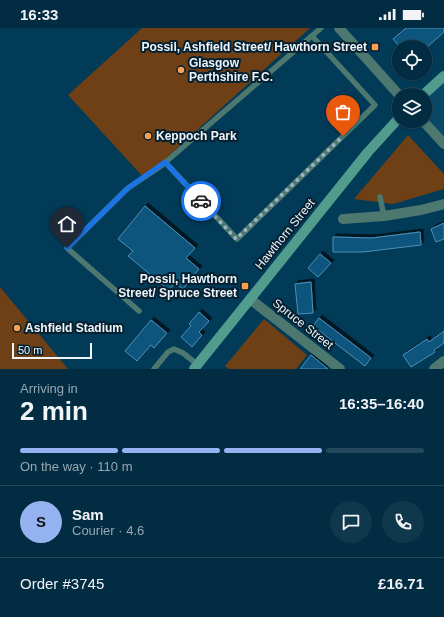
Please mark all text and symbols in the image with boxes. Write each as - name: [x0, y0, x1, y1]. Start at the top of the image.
- text: 16:33: [20, 6, 58, 23]
- place label: Possil, Ashfield Street/ Hawthorn Street: [141, 40, 367, 54]
- map controls: [392, 40, 432, 128]
- button: locate: [392, 40, 432, 80]
- marker: Possil, Ashfield Street/ Hawthorn Street: [370, 42, 380, 52]
- place label: Glasgow Perthshire F.C.: [189, 56, 273, 84]
- marker: Glasgow Perthshire F.C.: [176, 65, 186, 75]
- button: layers: [392, 88, 432, 128]
- pin: [326, 95, 360, 136]
- icon: bag: [332, 101, 354, 123]
- place label: Keppoch Park: [156, 129, 237, 143]
- marker: Keppoch Park: [143, 131, 153, 141]
- courier: [181, 181, 221, 221]
- icon: car: [190, 190, 212, 212]
- street label: Hawthorn Street: [252, 195, 318, 272]
- pin: [50, 207, 84, 248]
- icon: home: [56, 213, 78, 235]
- place label: Possil, Hawthorn Street/ Spruce Street: [118, 272, 237, 300]
- marker: Possil, Hawthorn Street/ Spruce Street: [240, 281, 250, 291]
- street label: Spruce Street: [270, 296, 337, 353]
- place label: Ashfield Stadium: [25, 321, 123, 335]
- marker: Ashfield Stadium: [12, 323, 22, 333]
- scale bar: [12, 341, 92, 360]
- text: 50 m: [18, 344, 42, 356]
- text: Arriving in: [20, 381, 78, 396]
- text: 16:35–16:40: [339, 395, 424, 412]
- text: 2 min: [20, 396, 88, 426]
- text: On the way · 110 m: [20, 459, 132, 474]
- button: chat: [330, 501, 372, 543]
- button: phone: [382, 501, 424, 543]
- text: Sam: [72, 506, 104, 523]
- text: S: [36, 513, 46, 530]
- text: Courier · 4.6: [72, 523, 144, 538]
- text: Order #3745: [20, 575, 104, 592]
- text: £16.71: [378, 575, 424, 592]

